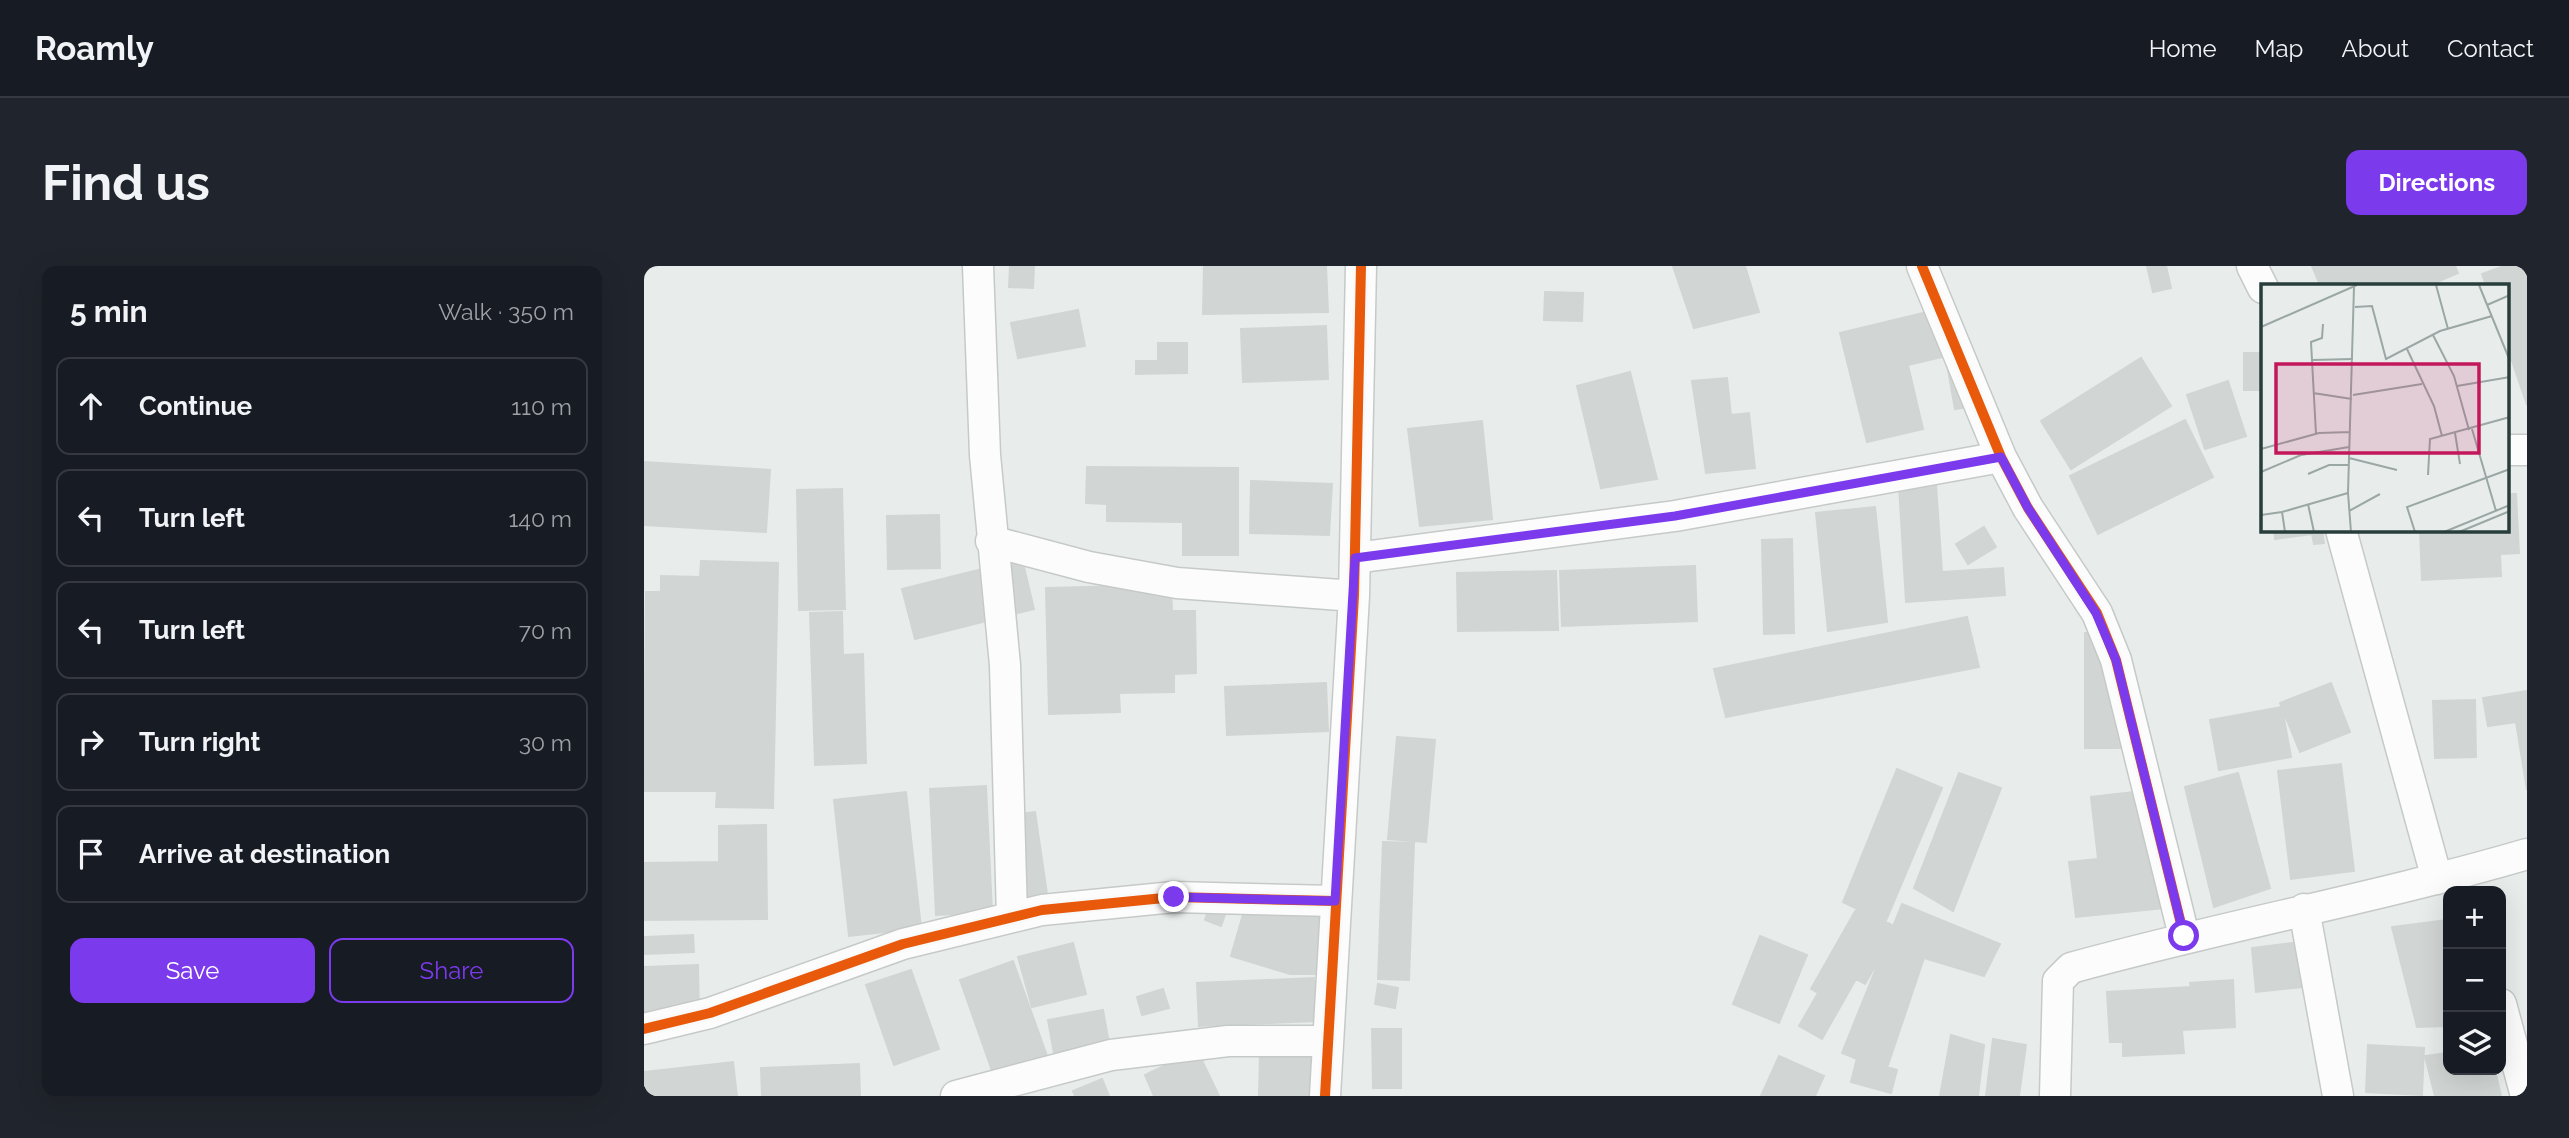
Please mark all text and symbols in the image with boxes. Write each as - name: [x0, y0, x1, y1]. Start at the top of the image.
- text: Roamly: [35, 29, 154, 68]
- text: Home: [2149, 34, 2217, 63]
- text: Map: [2255, 34, 2303, 63]
- text: About: [2341, 34, 2409, 63]
- text: Contact: [2447, 34, 2534, 63]
- button: Directions: [2346, 150, 2527, 215]
- text: Find us: [42, 154, 210, 211]
- inset map: [2261, 284, 2510, 532]
- text: 5 min: [70, 294, 148, 329]
- text: Walk · 350 m: [438, 298, 574, 325]
- icon: ahead: [72, 387, 110, 425]
- text: Continue: [139, 391, 252, 421]
- text: 110 m: [511, 393, 572, 420]
- icon: left: [72, 499, 110, 537]
- text: Turn left: [139, 503, 245, 533]
- text: 140 m: [509, 505, 572, 532]
- icon: left: [72, 611, 110, 649]
- text: Turn left: [139, 615, 245, 645]
- text: 70 m: [519, 617, 572, 644]
- icon: right: [72, 723, 110, 761]
- text: Turn right: [139, 727, 260, 757]
- text: 30 m: [519, 729, 572, 756]
- icon: arrive: [72, 835, 110, 873]
- text: Arrive at destination: [139, 839, 390, 869]
- route end: [1158, 881, 1189, 912]
- map controls: [2443, 886, 2506, 1075]
- button: +: [2443, 886, 2506, 949]
- route start: [2168, 920, 2199, 951]
- button: Save: [70, 938, 315, 1003]
- button: Share: [329, 938, 574, 1003]
- button: −: [2443, 949, 2506, 1012]
- button: layers: [2443, 1012, 2506, 1075]

